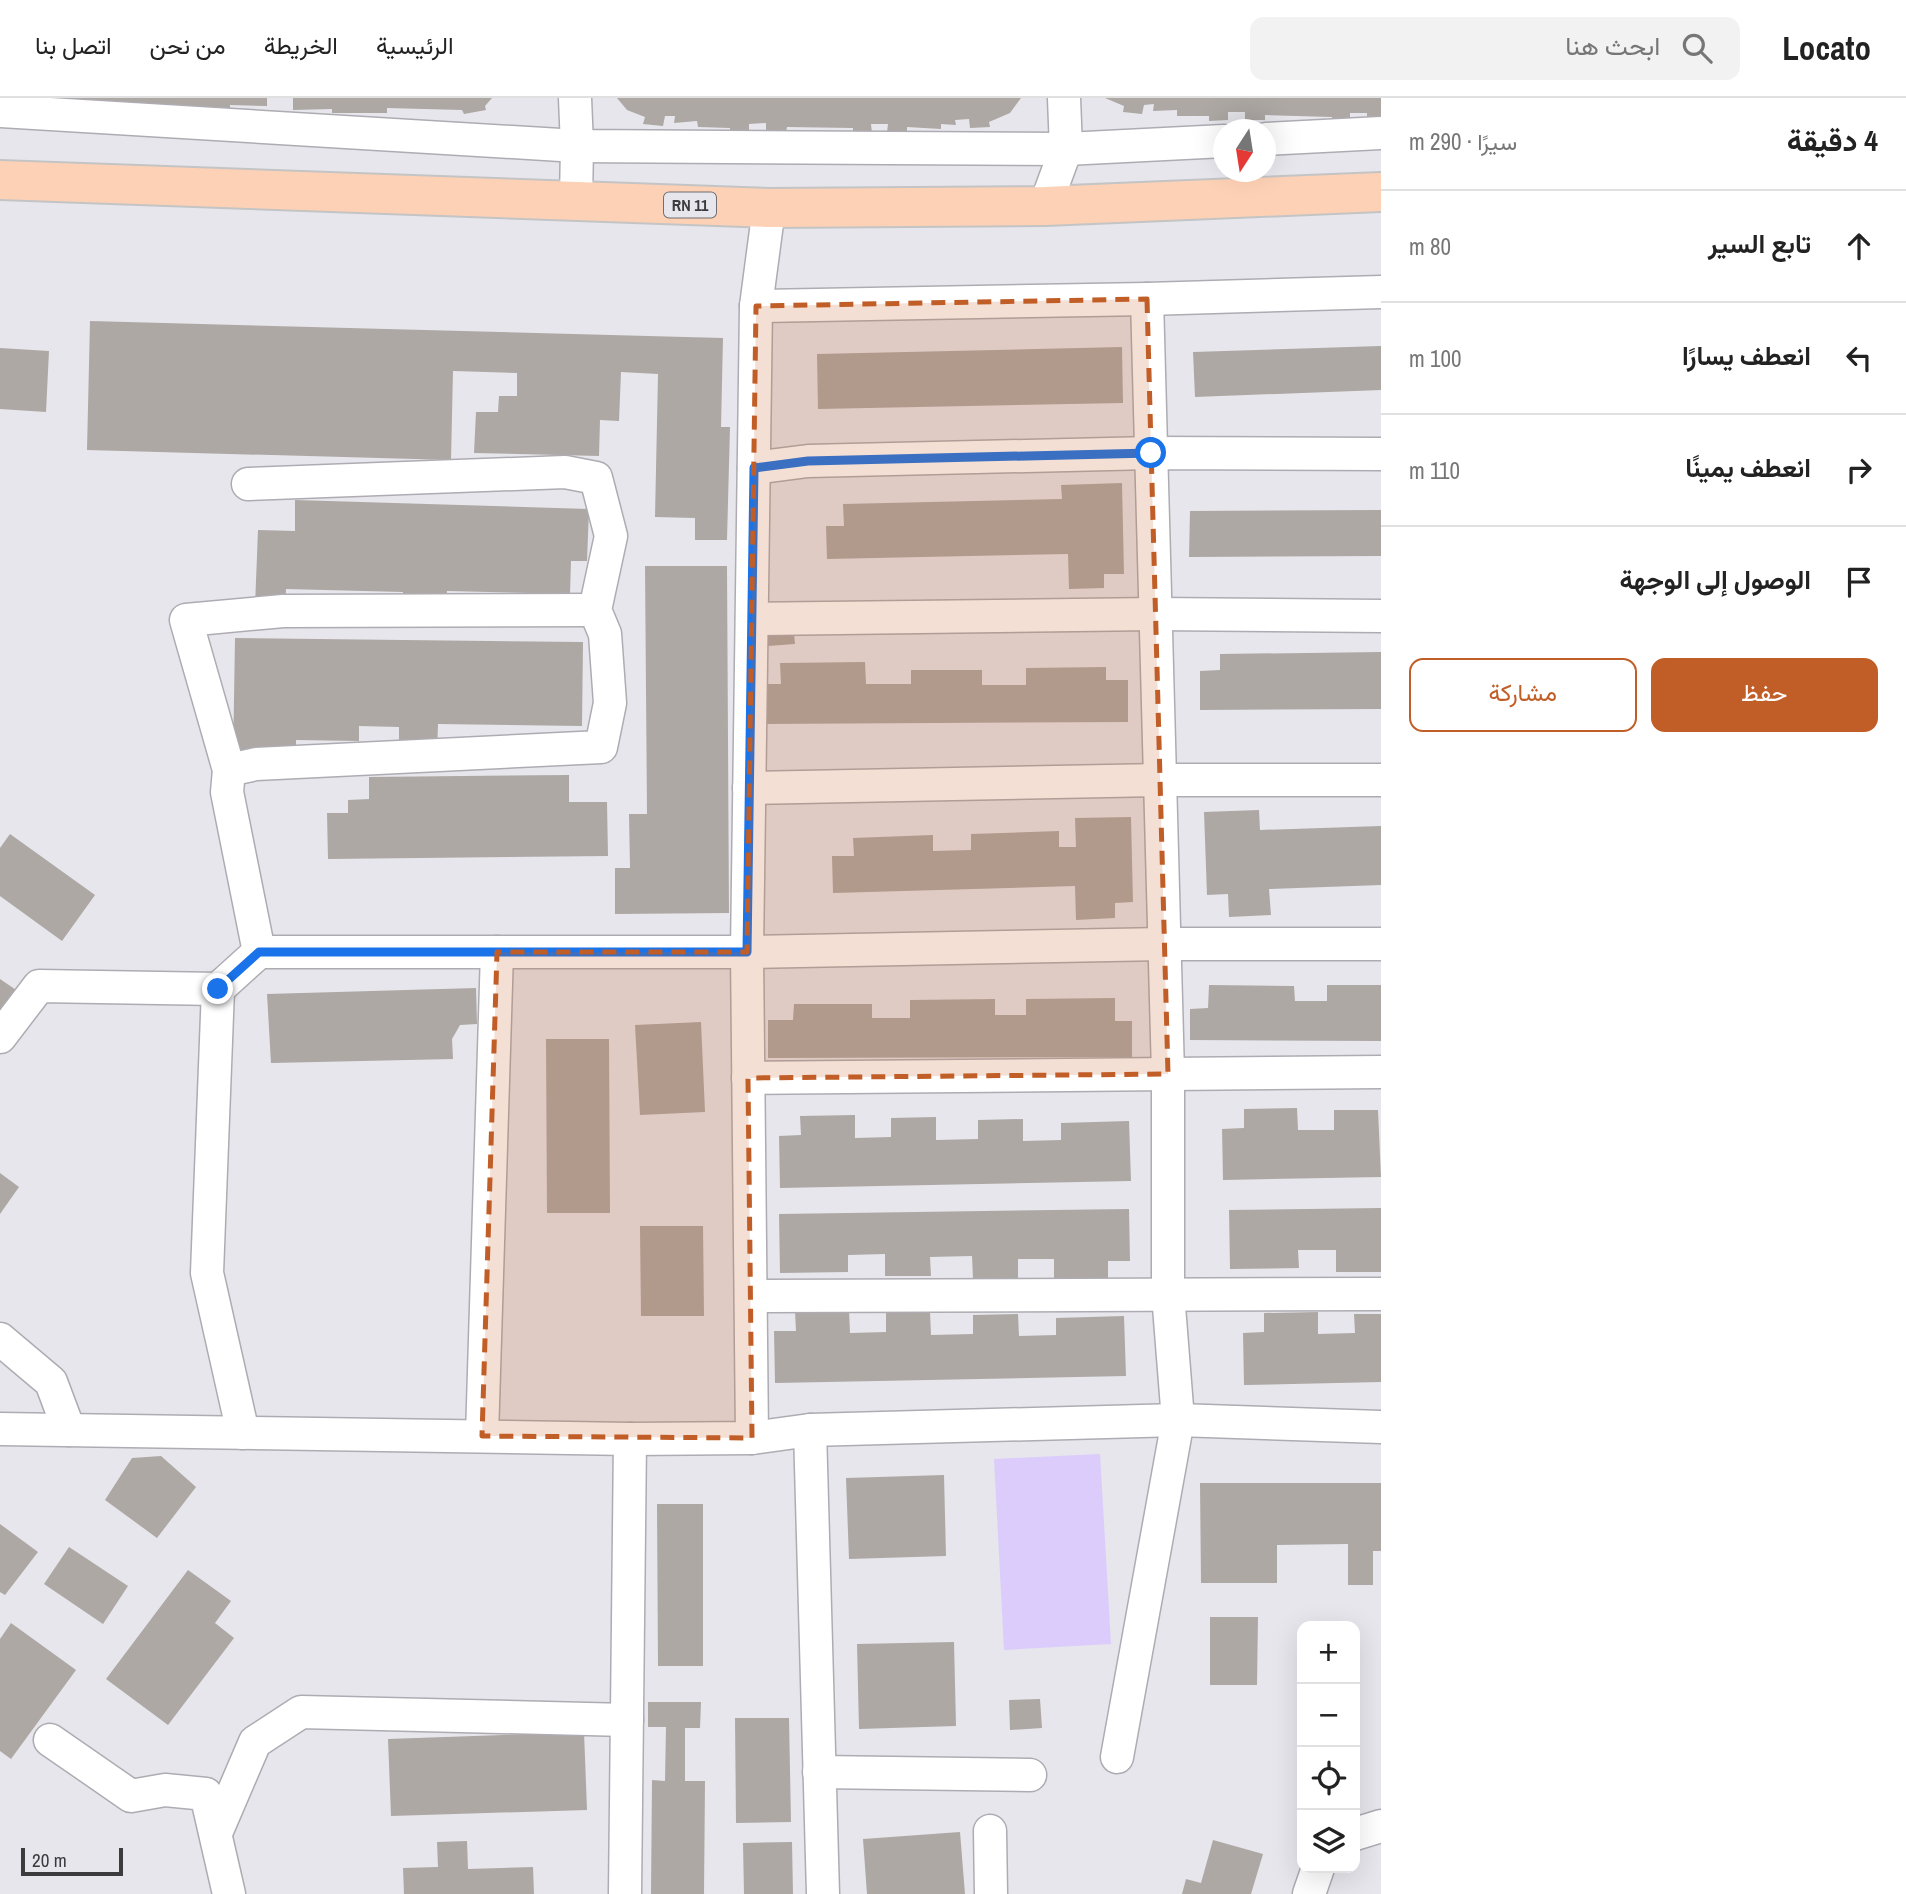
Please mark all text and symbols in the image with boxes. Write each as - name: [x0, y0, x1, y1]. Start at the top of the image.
- search box: [1250, 17, 1740, 80]
- text: Locato: [1782, 26, 1871, 70]
- text: ابحث هنا: [1565, 28, 1660, 63]
- text: اتصل بنا: [35, 29, 112, 61]
- text: من نحن: [150, 29, 226, 61]
- text: الخريطة: [264, 29, 338, 61]
- text: الرئيسية: [376, 29, 453, 61]
- icon: search: [1678, 29, 1716, 67]
- north arrow: [1213, 119, 1276, 182]
- text: 4 دقيقة: [1787, 120, 1878, 160]
- text: سيرًا · 290 m: [1409, 126, 1517, 157]
- road number: RN 11: [664, 192, 716, 218]
- text: تابع السير: [1708, 226, 1811, 261]
- icon: ahead: [1840, 227, 1878, 265]
- text: 80 m: [1409, 231, 1451, 262]
- text: انعطف يسارًا: [1682, 338, 1811, 373]
- icon: left: [1840, 339, 1878, 377]
- text: 100 m: [1409, 343, 1461, 374]
- route start: [1135, 437, 1166, 468]
- text: انعطف يمينًا: [1685, 450, 1811, 485]
- icon: right: [1840, 451, 1878, 489]
- text: 110 m: [1409, 455, 1460, 486]
- text: الوصول إلى الوجهة: [1619, 562, 1811, 597]
- icon: arrive: [1840, 563, 1878, 601]
- button: مشاركة: [1409, 658, 1637, 732]
- button: حفظ: [1651, 658, 1878, 732]
- route end: [202, 973, 233, 1004]
- map controls: [1297, 1621, 1360, 1873]
- button: +: [1297, 1621, 1360, 1684]
- button: −: [1297, 1684, 1360, 1747]
- button: locate: [1297, 1747, 1360, 1810]
- button: layers: [1297, 1810, 1360, 1873]
- scale bar: [21, 1845, 122, 1877]
- text: 20 m: [32, 1847, 67, 1873]

